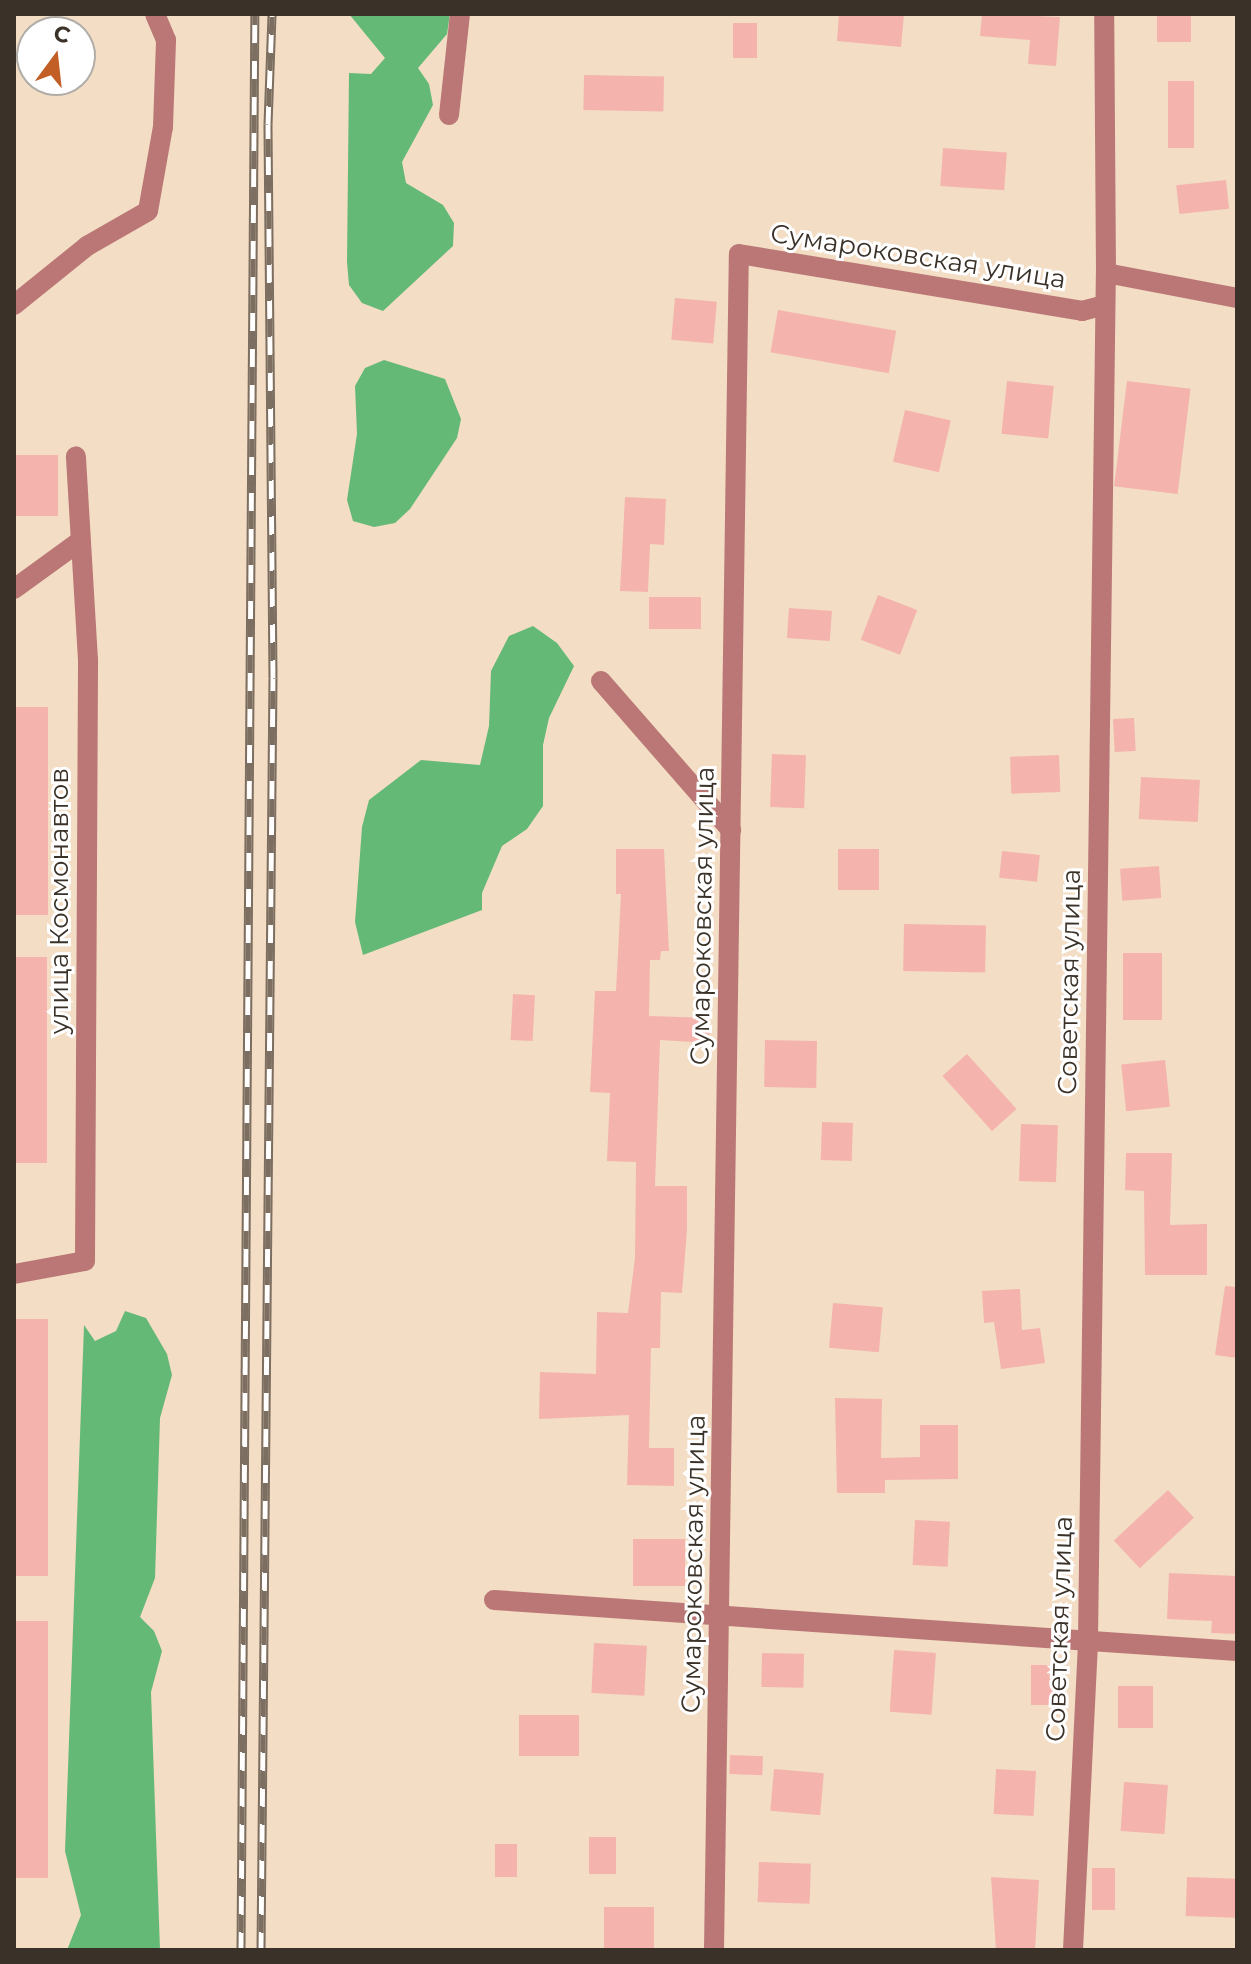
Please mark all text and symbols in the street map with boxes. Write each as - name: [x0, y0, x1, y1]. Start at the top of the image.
- north arrow: [16, 16, 96, 96]
- text: С: [51, 19, 73, 49]
- street label: Сумароковская улица: [768, 218, 1068, 296]
- street label: Сумароковская улица: [685, 766, 721, 1066]
- street label: улица Космонавтов: [44, 768, 76, 1034]
- street label: Советская улица: [1052, 869, 1088, 1095]
- street label: Сумароковская улица: [676, 1414, 712, 1714]
- street label: Советская улица: [1040, 1516, 1080, 1742]

